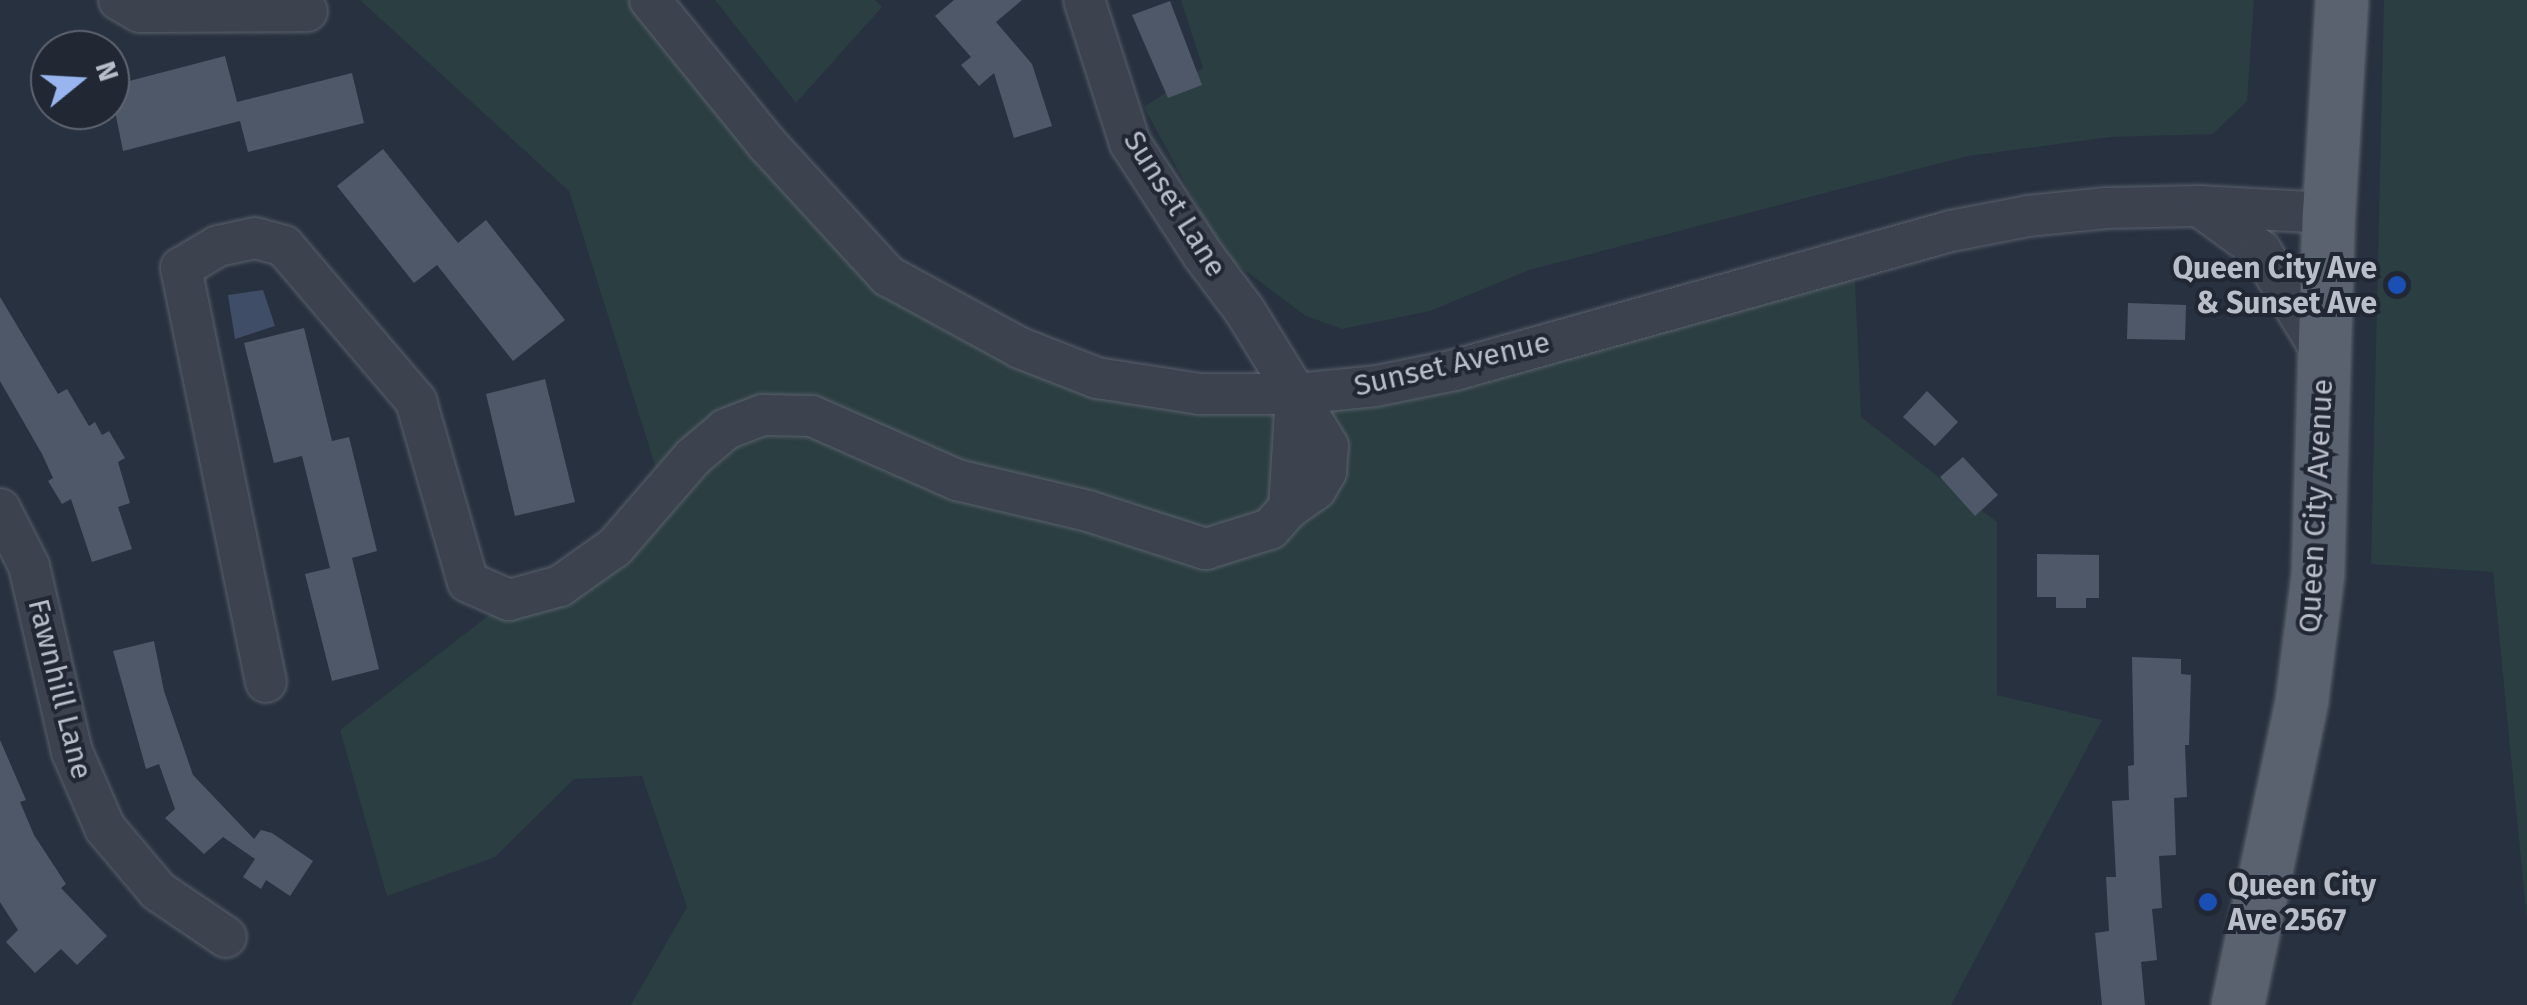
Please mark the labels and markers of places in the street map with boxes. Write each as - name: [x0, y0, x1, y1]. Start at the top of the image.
- place label: Queen City Ave & Sunset Ave: [2172, 250, 2377, 320]
- marker: Queen City Ave & Sunset Ave: [2386, 274, 2408, 296]
- place label: Queen City Ave 2567: [2228, 867, 2376, 938]
- marker: Queen City Ave 2567: [2197, 891, 2219, 913]

